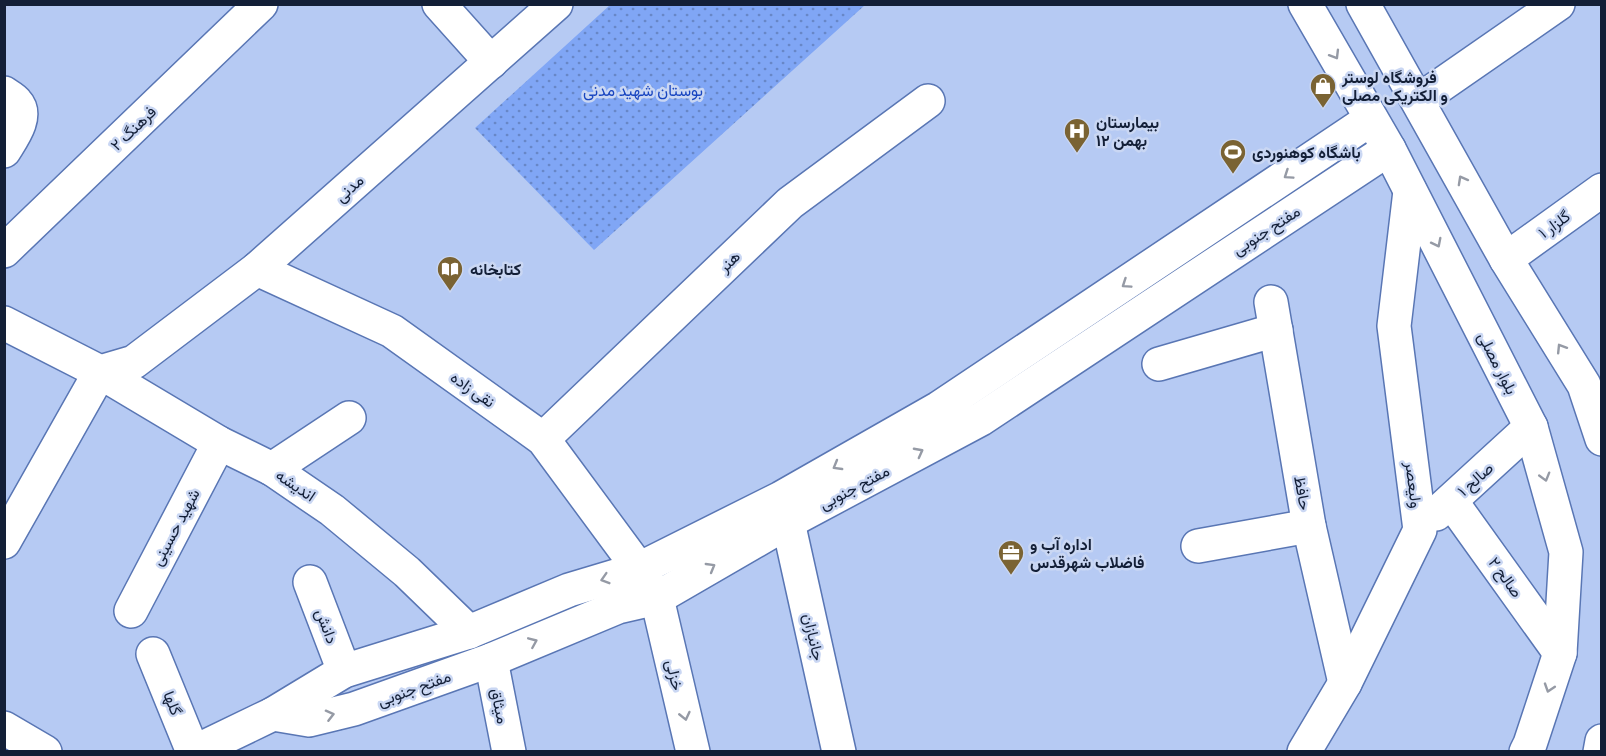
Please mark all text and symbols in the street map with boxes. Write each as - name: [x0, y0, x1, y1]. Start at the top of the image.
- one-way arrow: [1327, 49, 1339, 59]
- place label: فروشگاه لوستر و الکتریکی مصلی: [1341, 68, 1448, 106]
- shop icon: فروشگاه لوستر و الکتریکی مصلی: [1308, 71, 1338, 109]
- park label: بوستان شهید مدنی: [583, 81, 703, 101]
- street label: فرهنگ ۲: [107, 102, 161, 155]
- place label: بیمارستان ۱۲ بهمن: [1096, 113, 1159, 151]
- hospital icon: بیمارستان ۱۲ بهمن: [1062, 116, 1092, 154]
- sports icon: باشگاه کوهنوردی: [1218, 137, 1248, 175]
- place label: باشگاه کوهنوردی: [1252, 143, 1361, 163]
- one-way arrow: [1283, 168, 1294, 179]
- street label: مدنی: [331, 171, 368, 207]
- one-way arrow: [1458, 176, 1470, 186]
- street label: مفتح جنوبی: [1229, 202, 1305, 261]
- street label: گلزار ۱: [1535, 207, 1575, 243]
- one-way arrow: [1430, 237, 1441, 248]
- street label: هنر: [714, 247, 745, 277]
- library icon: کتابخانه: [435, 254, 465, 292]
- place label: کتابخانه: [470, 260, 521, 279]
- one-way arrow: [1122, 277, 1133, 288]
- street label: بلوار مصلی: [1473, 329, 1521, 398]
- one-way arrow: [1557, 344, 1569, 354]
- street label: نقی زاده: [446, 367, 499, 412]
- one-way arrow: [912, 448, 923, 459]
- street label: صالح ۱: [1454, 458, 1498, 502]
- one-way arrow: [833, 459, 843, 471]
- street label: ولیعصر: [1400, 460, 1426, 509]
- street label: مفتح جنوبی: [816, 461, 894, 516]
- street label: اندیشه: [272, 465, 319, 505]
- one-way arrow: [1538, 471, 1550, 482]
- street label: حافظ: [1290, 474, 1315, 512]
- street label: شهید حسینی: [147, 486, 205, 569]
- place label: اداره آب و فاضلاب شهرقدس: [1030, 535, 1145, 573]
- office icon: اداره آب و فاضلاب شهرقدس: [996, 538, 1026, 576]
- street label: صالح ۲: [1483, 553, 1527, 602]
- one-way arrow: [705, 562, 716, 574]
- one-way arrow: [600, 572, 611, 584]
- street label: دانش: [310, 606, 342, 647]
- street label: جانبازان: [798, 612, 828, 663]
- one-way arrow: [527, 638, 538, 650]
- street label: خزلی: [661, 658, 687, 693]
- street label: مفتح جنوبی: [375, 666, 454, 712]
- one-way arrow: [1544, 682, 1556, 693]
- street label: میثاق: [487, 687, 512, 725]
- street label: گلها: [158, 688, 186, 718]
- one-way arrow: [325, 710, 335, 723]
- one-way arrow: [678, 711, 691, 721]

